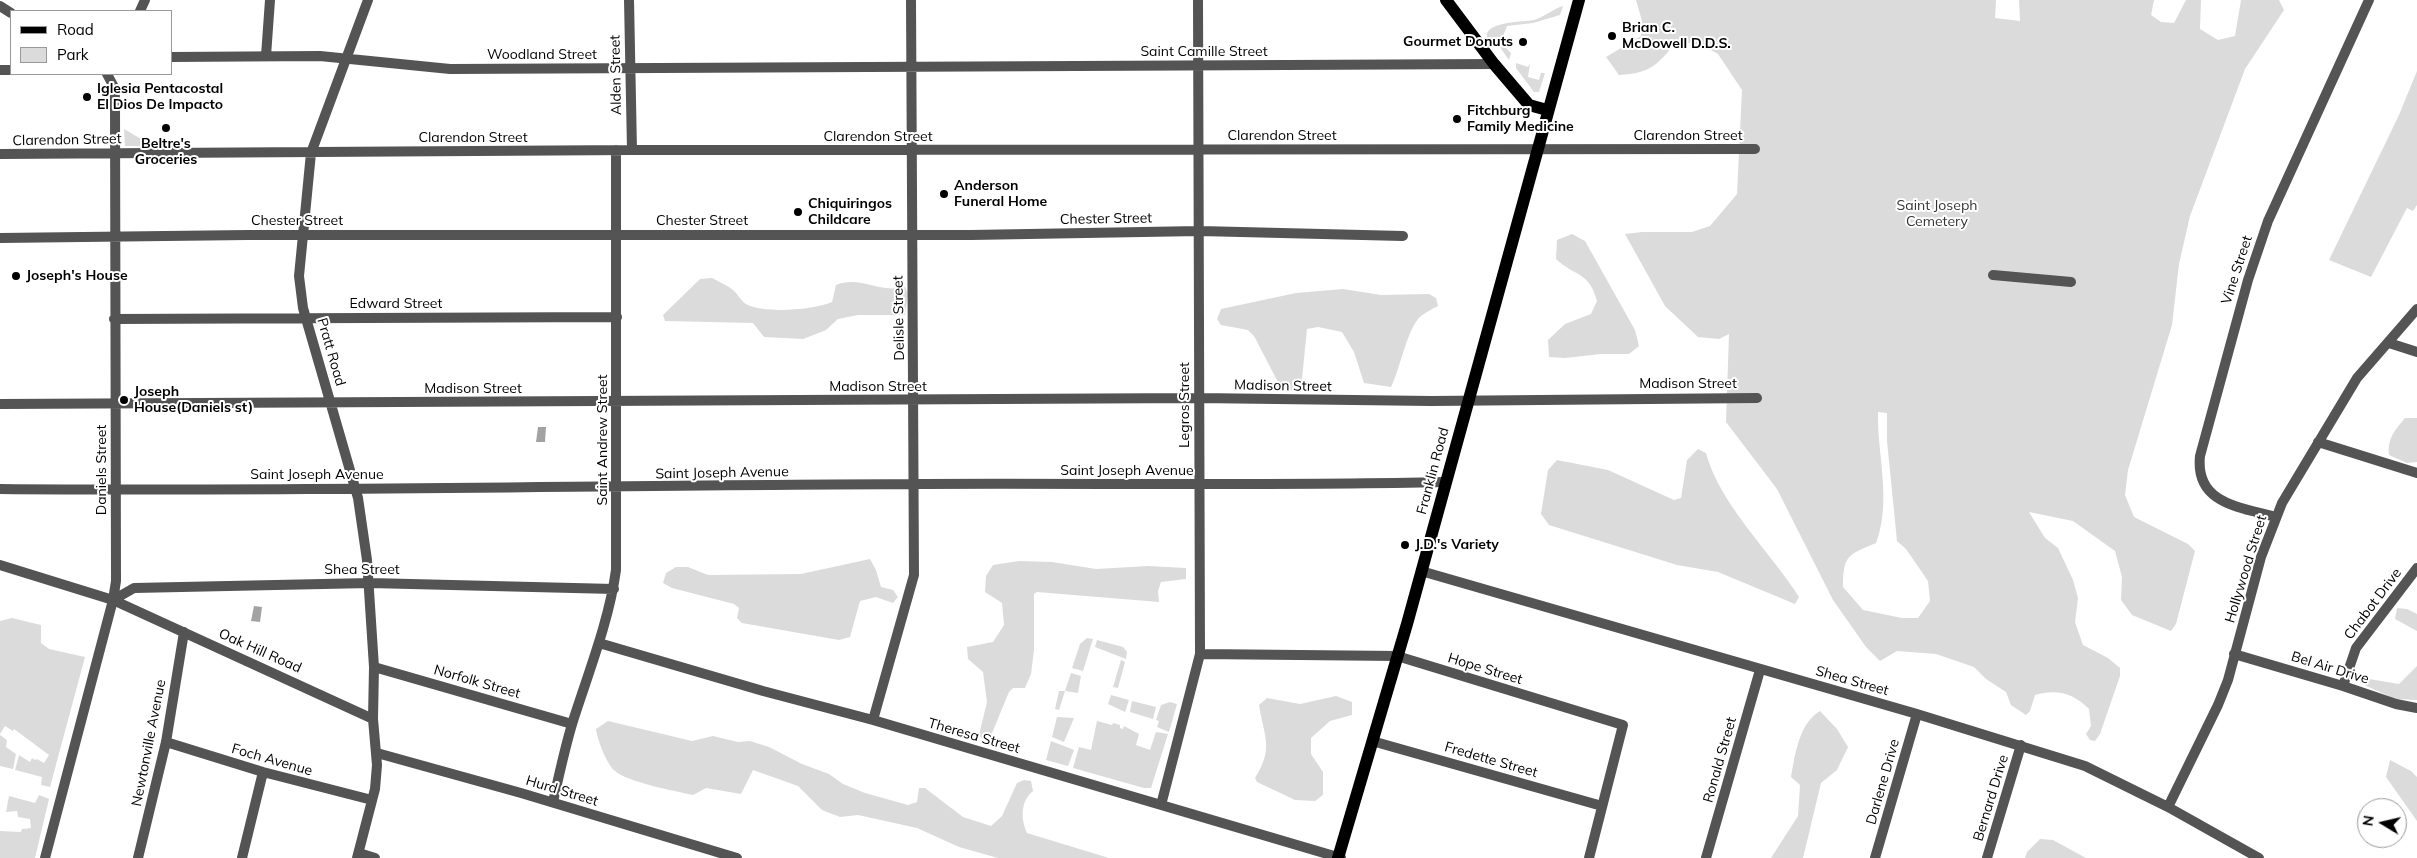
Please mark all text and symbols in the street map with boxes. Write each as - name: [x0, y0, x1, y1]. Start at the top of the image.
- legend: [10, 10, 172, 75]
- text: Road: [57, 20, 94, 39]
- place label: Brian C. McDowell D.D.S.: [1622, 20, 1731, 52]
- marker: Brian C. McDowell D.D.S.: [1606, 30, 1618, 42]
- place label: Gourmet Donuts: [1403, 34, 1513, 50]
- street label: Alden Street: [607, 35, 625, 115]
- marker: Gourmet Donuts: [1517, 36, 1529, 48]
- street label: Saint Camille Street: [1140, 44, 1268, 60]
- text: Park: [57, 45, 89, 64]
- street label: Woodland Street: [487, 47, 597, 63]
- place label: Iglesia Pentacostal El Dios De Impacto: [97, 81, 223, 114]
- marker: Iglesia Pentacostal El Dios De Impacto: [81, 91, 93, 103]
- place label: Fitchburg Family Medicine: [1467, 103, 1574, 136]
- marker: Fitchburg Family Medicine: [1451, 113, 1463, 125]
- marker: Beltre's Groceries: [160, 122, 172, 134]
- street label: Clarendon Street: [1227, 128, 1337, 144]
- street label: Clarendon Street: [1633, 128, 1743, 144]
- street label: Clarendon Street: [823, 129, 933, 145]
- street label: Clarendon Street: [418, 130, 528, 146]
- street label: Clarendon Street: [12, 131, 122, 149]
- place label: Beltre's Groceries: [135, 136, 197, 168]
- place label: Anderson Funeral Home: [954, 178, 1047, 210]
- marker: Anderson Funeral Home: [938, 188, 950, 200]
- place label: Chiquiringos Childcare: [808, 196, 892, 228]
- park label: Saint Joseph Cemetery: [1897, 198, 1977, 230]
- marker: Chiquiringos Childcare: [792, 206, 804, 218]
- street label: Chester Street: [1060, 210, 1152, 228]
- street label: Chester Street: [251, 213, 343, 229]
- street label: Chester Street: [656, 213, 748, 229]
- street label: Vine Street: [2218, 234, 2256, 306]
- place label: Joseph's House: [26, 268, 128, 284]
- marker: Joseph's House: [10, 270, 22, 282]
- street label: Delisle Street: [890, 275, 908, 361]
- street label: Edward Street: [350, 296, 442, 312]
- street label: Pratt Road: [313, 316, 349, 388]
- street label: Legros Street: [1177, 362, 1193, 448]
- street label: Saint Andrew Street: [595, 374, 611, 506]
- street label: Madison Street: [1639, 376, 1737, 392]
- street label: Madison Street: [1234, 377, 1332, 395]
- street label: Madison Street: [829, 379, 927, 395]
- street label: Madison Street: [424, 381, 522, 397]
- place label: Joseph House(Daniels st): [134, 384, 253, 417]
- marker: Joseph House(Daniels st): [118, 394, 130, 406]
- street label: Daniels Street: [94, 425, 110, 515]
- street label: Franklin Road: [1413, 426, 1453, 516]
- street label: Saint Joseph Avenue: [655, 463, 789, 483]
- street label: Saint Joseph Avenue: [1060, 463, 1194, 479]
- street label: Saint Joseph Avenue: [250, 467, 384, 483]
- street label: Hollywood Street: [2222, 513, 2270, 625]
- place label: J.D.'s Variety: [1415, 537, 1499, 553]
- marker: J.D.'s Variety: [1399, 539, 1411, 551]
- street label: Shea Street: [324, 562, 400, 578]
- street label: Chabot Drive: [2341, 565, 2405, 643]
- street label: Oak Hill Road: [216, 625, 304, 677]
- street label: Bel Air Drive: [2289, 648, 2371, 688]
- street label: Hope Street: [1446, 650, 1524, 688]
- street label: Norfolk Street: [432, 662, 522, 702]
- street label: Shea Street: [1813, 663, 1891, 699]
- street label: Newtonville Avenue: [128, 678, 170, 808]
- street label: Theresa Street: [926, 715, 1022, 757]
- street label: Ronald Street: [1700, 715, 1740, 805]
- street label: Darlene Drive: [1863, 737, 1903, 827]
- street label: Fredette Street: [1443, 739, 1539, 781]
- street label: Foch Avenue: [230, 740, 314, 780]
- street label: Bernard Drive: [1970, 753, 2012, 843]
- street label: Hurd Street: [524, 772, 600, 810]
- north arrow: [2357, 798, 2407, 848]
- text: N: [2358, 814, 2378, 827]

